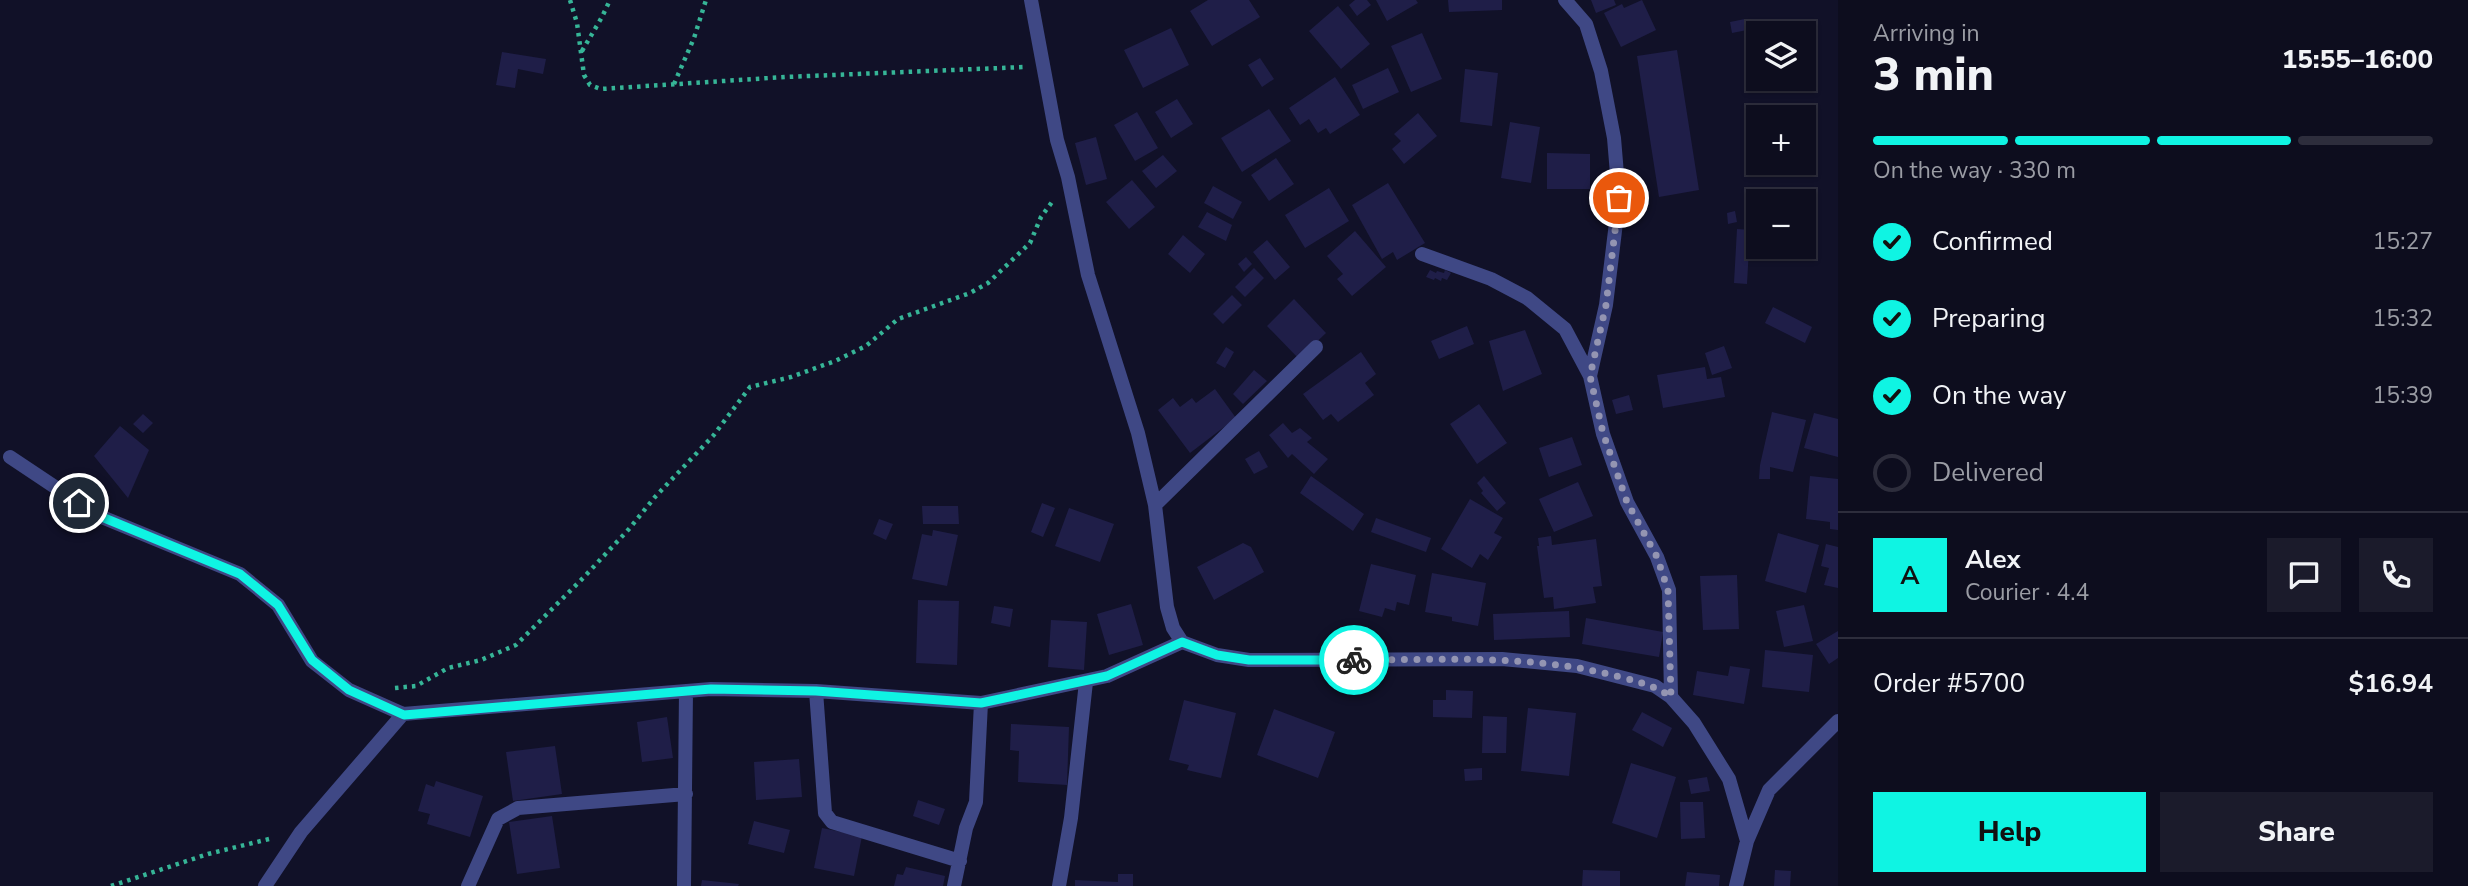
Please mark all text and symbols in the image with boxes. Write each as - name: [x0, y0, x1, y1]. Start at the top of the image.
- text: Arriving in: [1873, 18, 1980, 49]
- map controls: [1746, 21, 1816, 259]
- button: layers: [1746, 21, 1816, 91]
- text: 15:55–16:00: [2282, 42, 2433, 77]
- text: 3 min: [1873, 43, 1994, 106]
- button: +: [1746, 105, 1816, 175]
- text: On the way · 330 m: [1873, 155, 2076, 186]
- pin: [1589, 168, 1649, 228]
- icon: bag: [1600, 179, 1638, 217]
- button: −: [1746, 189, 1816, 259]
- icon: check: [1873, 223, 1911, 261]
- text: Confirmed: [1932, 224, 2053, 259]
- text: 15:27: [2373, 226, 2433, 257]
- icon: check: [1873, 300, 1911, 338]
- text: Preparing: [1932, 301, 2045, 336]
- text: 15:32: [2373, 303, 2433, 334]
- icon: check: [1873, 377, 1911, 415]
- text: On the way: [1932, 378, 2066, 413]
- text: 15:39: [2373, 380, 2433, 411]
- text: Delivered: [1932, 455, 2044, 490]
- pin: [49, 473, 109, 533]
- icon: home: [60, 484, 98, 522]
- button: chat: [2267, 538, 2341, 612]
- button: phone: [2359, 538, 2433, 612]
- text: Alex: [1965, 542, 2021, 577]
- text: A: [1900, 558, 1920, 593]
- text: Courier · 4.4: [1965, 577, 2089, 608]
- courier: [1319, 625, 1389, 695]
- icon: bike: [1335, 641, 1373, 679]
- text: Order #5700: [1873, 666, 2025, 701]
- text: $16.94: [2349, 666, 2433, 701]
- button: Help: [1873, 792, 2146, 872]
- button: Share: [2160, 792, 2433, 872]

